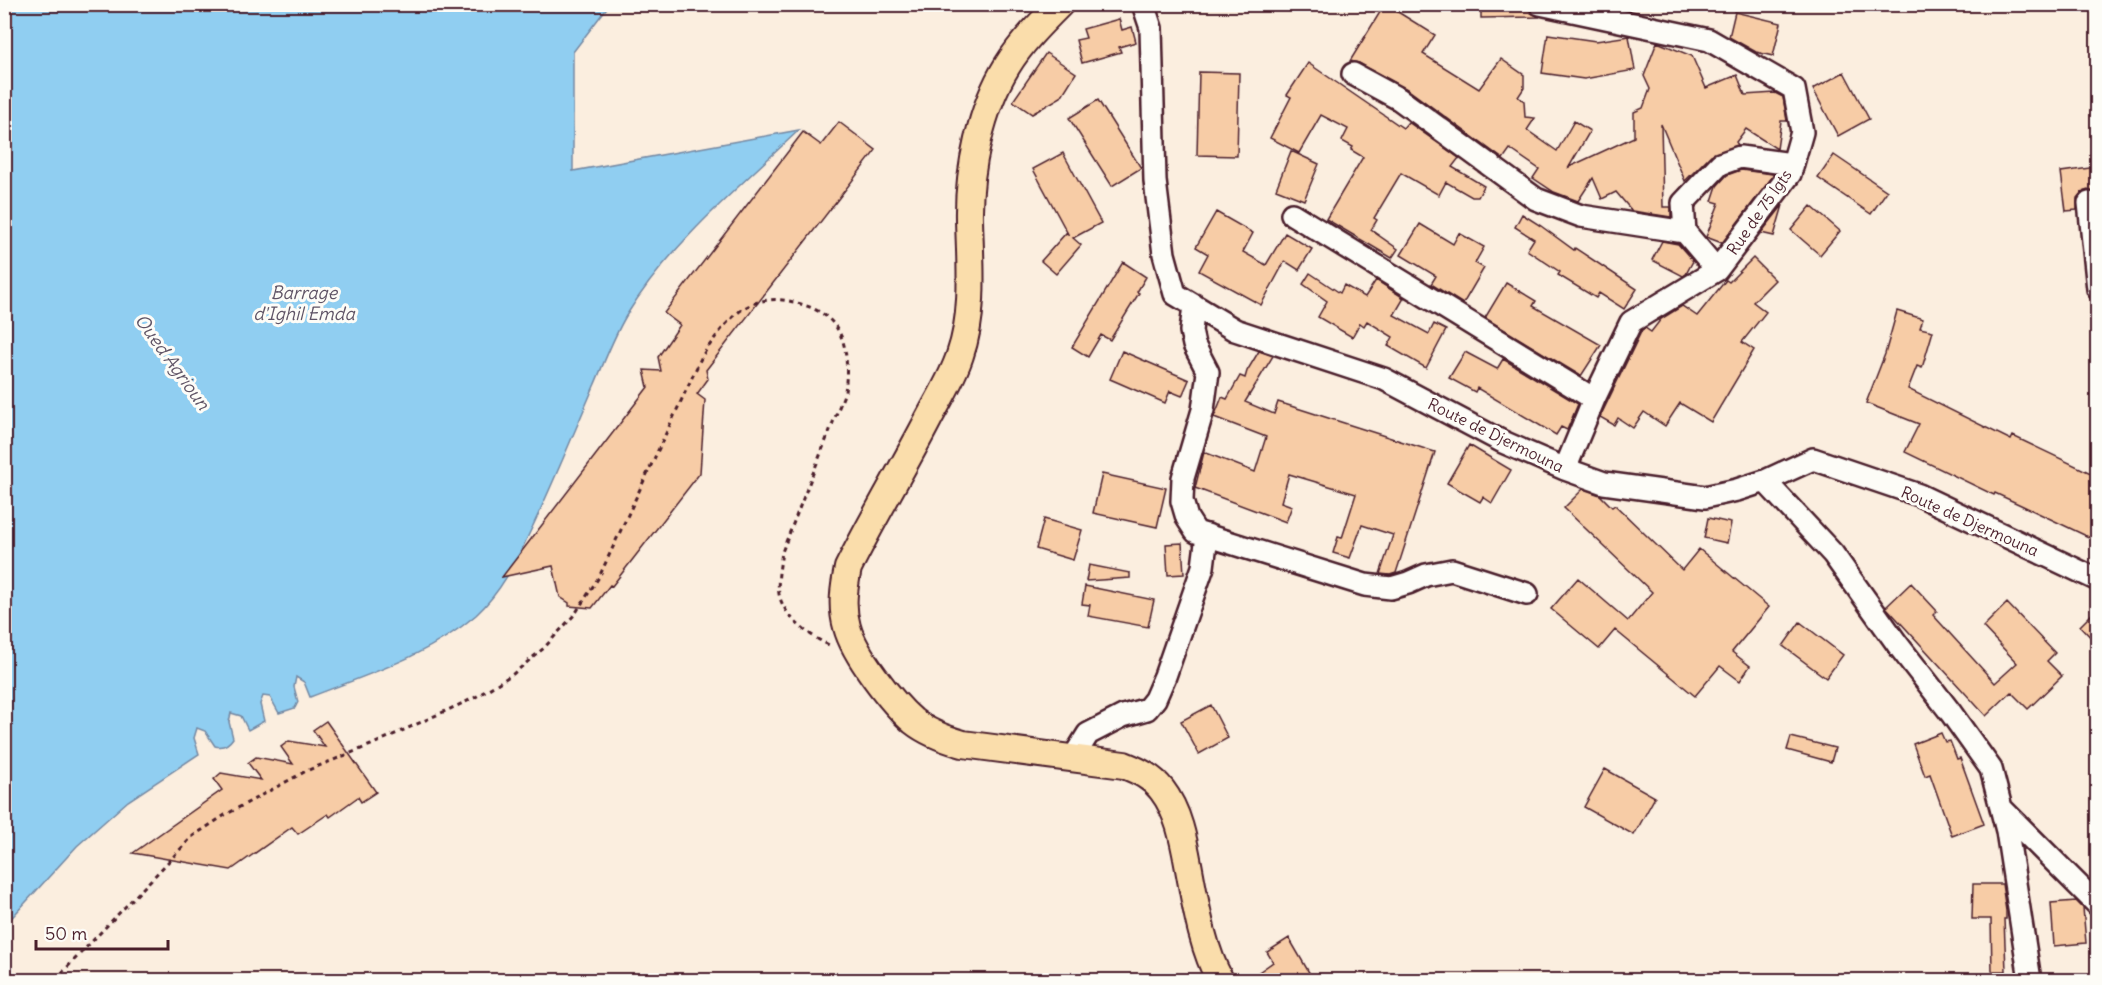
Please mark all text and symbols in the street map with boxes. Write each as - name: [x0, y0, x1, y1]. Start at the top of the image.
- street label: Rue de 75 lgts: [1722, 165, 1796, 259]
- water label: Barrage d'Ighil Emda: [253, 281, 356, 325]
- water label: Oued Agrioun: [130, 309, 215, 415]
- street label: Route de Djermouna: [1425, 393, 1567, 477]
- street label: Route de Djermouna: [1898, 482, 2042, 560]
- scale bar: [36, 913, 168, 951]
- text: 50 m: [45, 922, 87, 945]

